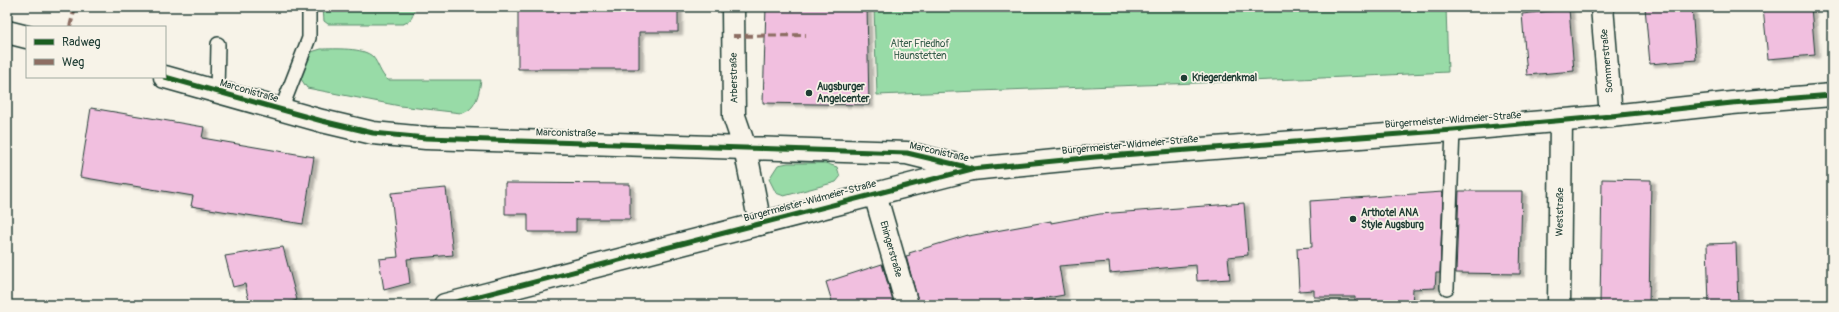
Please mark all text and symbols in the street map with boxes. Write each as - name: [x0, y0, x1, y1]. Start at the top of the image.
- legend: [26, 26, 166, 78]
- street label: Sommerstraße: [1598, 28, 1616, 94]
- text: Radweg: [62, 35, 100, 50]
- park label: Alter Friedhof Haunstetten: [891, 38, 949, 62]
- street label: Arberstraße: [728, 53, 740, 103]
- text: Weg: [62, 55, 84, 70]
- place label: Kriegerdenkmal: [1192, 72, 1257, 84]
- marker: Kriegerdenkmal: [1179, 73, 1189, 83]
- street label: Marconistraße: [218, 77, 280, 105]
- place label: Augsburger Angelcenter: [817, 81, 870, 105]
- marker: Augsburger Angelcenter: [804, 88, 814, 98]
- street label: Bürgermeister-Widmeier-Straße: [1384, 109, 1522, 131]
- street label: Marconistraße: [536, 126, 596, 140]
- street label: Bürgermeister-Widmeier-Straße: [1061, 133, 1199, 157]
- street label: Marconistraße: [908, 139, 970, 165]
- street label: Bürgermeister-Widmeier-Straße: [742, 177, 878, 225]
- street label: Weststraße: [1554, 187, 1566, 237]
- place label: Arthotel ANA Style Augsburg: [1361, 207, 1424, 231]
- marker: Arthotel ANA Style Augsburg: [1348, 214, 1358, 224]
- street label: Ehingerstraße: [877, 219, 905, 279]

